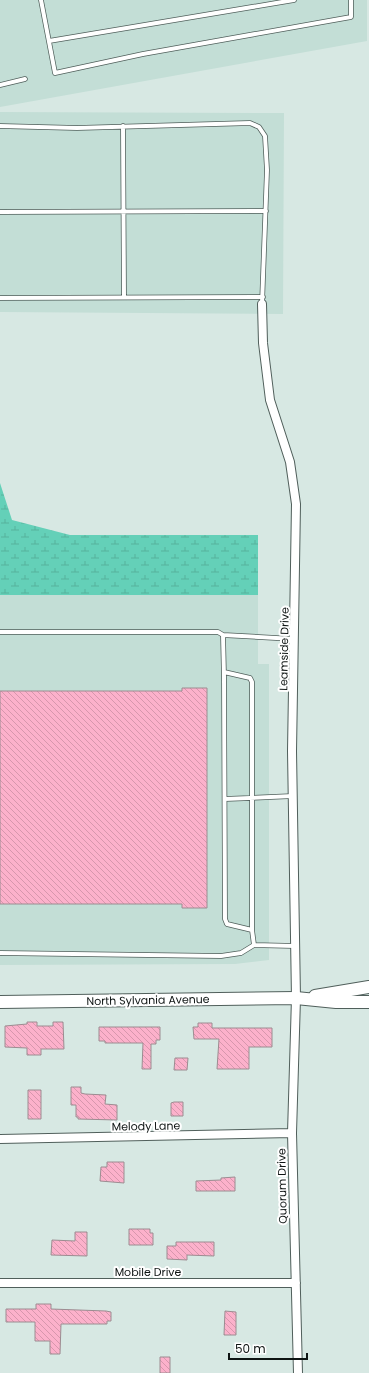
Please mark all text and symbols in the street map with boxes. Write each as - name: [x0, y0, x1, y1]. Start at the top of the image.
- street label: Leamside Drive: [275, 607, 293, 691]
- street label: North Sylvania Avenue: [86, 991, 210, 1009]
- street label: Melody Lane: [112, 1117, 181, 1135]
- street label: Quorum Drive: [273, 1148, 291, 1224]
- street label: Mobile Drive: [115, 1264, 182, 1280]
- scale bar: [229, 1335, 307, 1361]
- text: 50 m: [235, 1340, 266, 1357]

